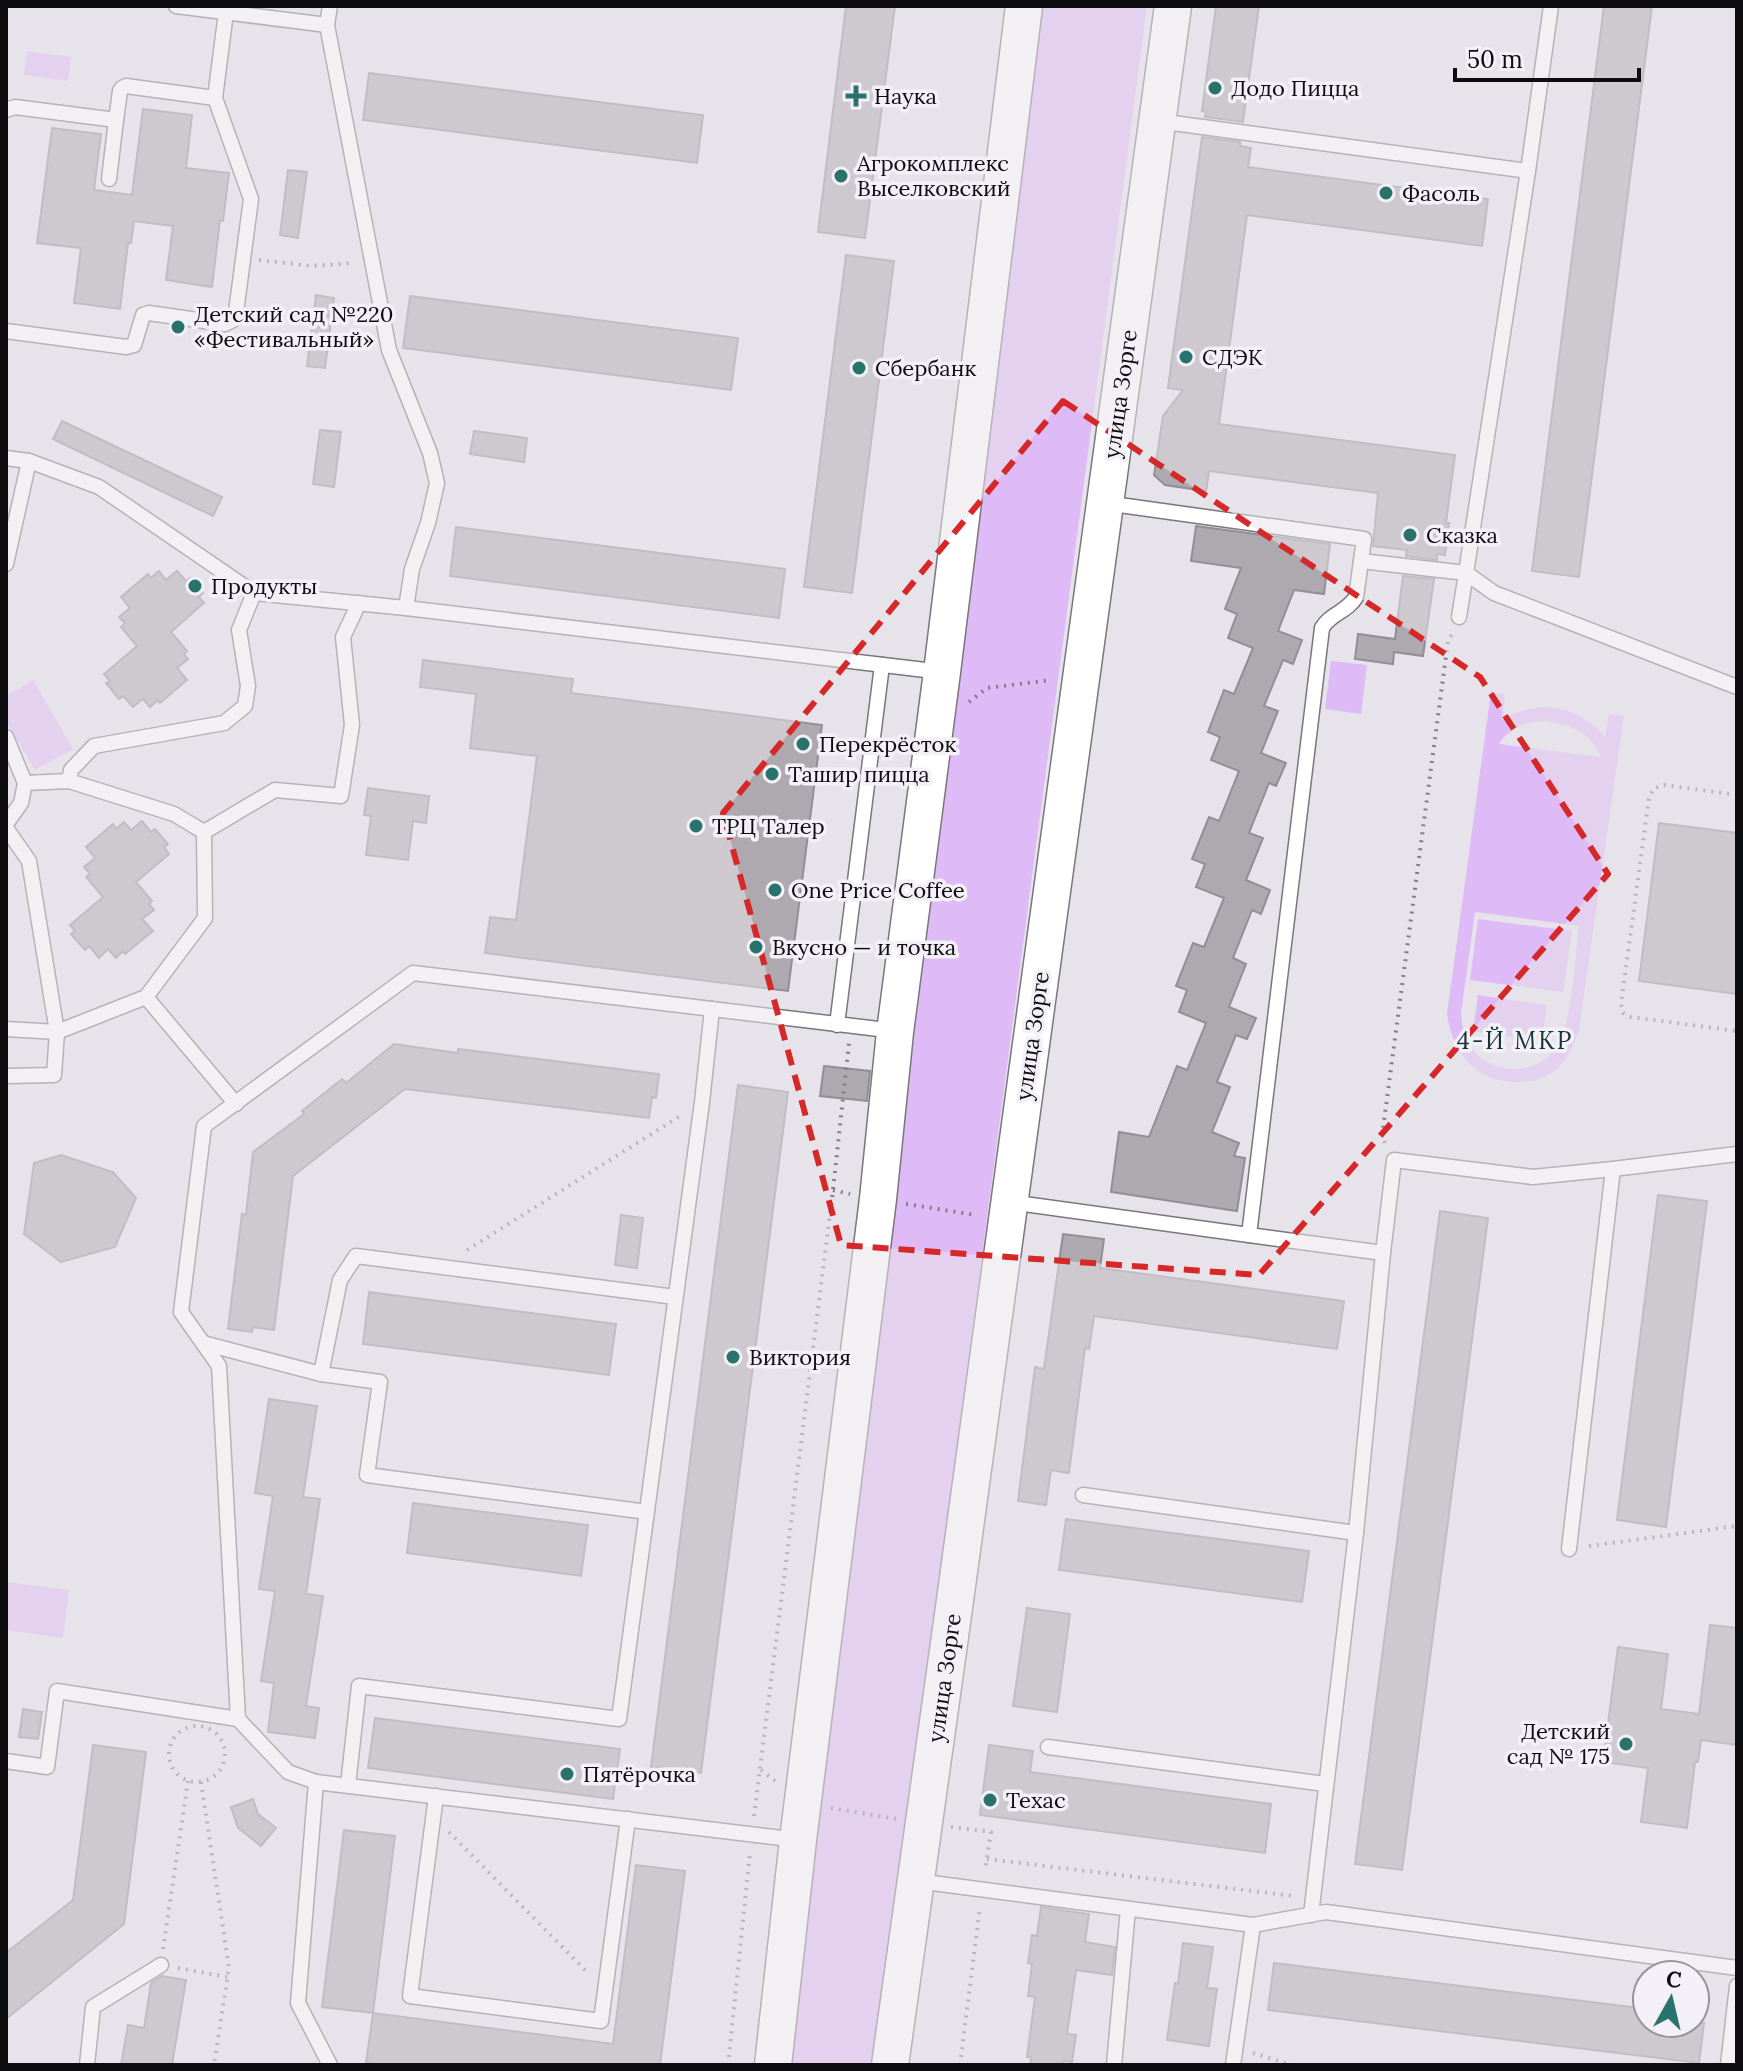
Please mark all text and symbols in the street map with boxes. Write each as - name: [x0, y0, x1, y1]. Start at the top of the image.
- scale bar: [1455, 32, 1639, 82]
- text: 50 m: [1467, 44, 1523, 75]
- place label: Додо Пицца: [1231, 74, 1359, 102]
- marker: Додо Пицца: [1206, 79, 1224, 97]
- place label: Наука: [874, 82, 937, 110]
- marker: Наука: [845, 85, 867, 107]
- place label: Агрокомплекс Выселковский: [856, 149, 1011, 202]
- marker: Агрокомплекс Выселковский: [832, 167, 850, 185]
- place label: Фасоль: [1402, 179, 1480, 207]
- marker: Фасоль: [1377, 184, 1395, 202]
- place label: Детский сад №220 «Фестивальный»: [194, 300, 393, 353]
- marker: Детский сад №220 «Фестивальный»: [169, 318, 187, 336]
- street label: улица Зорге: [1097, 328, 1143, 460]
- place label: СДЭК: [1202, 343, 1263, 371]
- marker: СДЭК: [1177, 348, 1195, 366]
- place label: Сбербанк: [875, 354, 976, 382]
- marker: Сбербанк: [850, 359, 868, 377]
- place label: Сказка: [1426, 521, 1498, 549]
- marker: Сказка: [1401, 526, 1419, 544]
- place label: Продукты: [211, 572, 317, 600]
- marker: Продукты: [186, 577, 204, 595]
- place label: Перекрёсток: [819, 730, 956, 758]
- marker: Перекрёсток: [794, 735, 812, 753]
- place label: Ташир пицца: [788, 760, 930, 788]
- marker: Ташир пицца: [763, 765, 781, 783]
- place label: ТРЦ Талер: [712, 812, 825, 840]
- marker: ТРЦ Талер: [687, 817, 705, 835]
- place label: One Price Coffee: [791, 876, 965, 904]
- marker: One Price Coffee: [766, 881, 784, 899]
- place label: Вкусно — и точка: [772, 933, 956, 961]
- marker: Вкусно — и точка: [747, 938, 765, 956]
- street label: улица Зорге: [1009, 970, 1055, 1102]
- district label: 4-Й МКР: [1457, 1025, 1573, 1056]
- place label: Виктория: [749, 1343, 851, 1371]
- marker: Виктория: [724, 1348, 742, 1366]
- street label: улица Зорге: [921, 1612, 967, 1744]
- place label: Детский сад № 175: [1507, 1717, 1610, 1770]
- marker: Детский сад № 175: [1617, 1735, 1635, 1753]
- place label: Пятёрочка: [583, 1760, 696, 1788]
- marker: Пятёрочка: [558, 1765, 576, 1783]
- place label: Техас: [1006, 1786, 1066, 1814]
- marker: Техас: [981, 1791, 999, 1809]
- north arrow: [1631, 1959, 1711, 2039]
- text: С: [1664, 1964, 1683, 1994]

